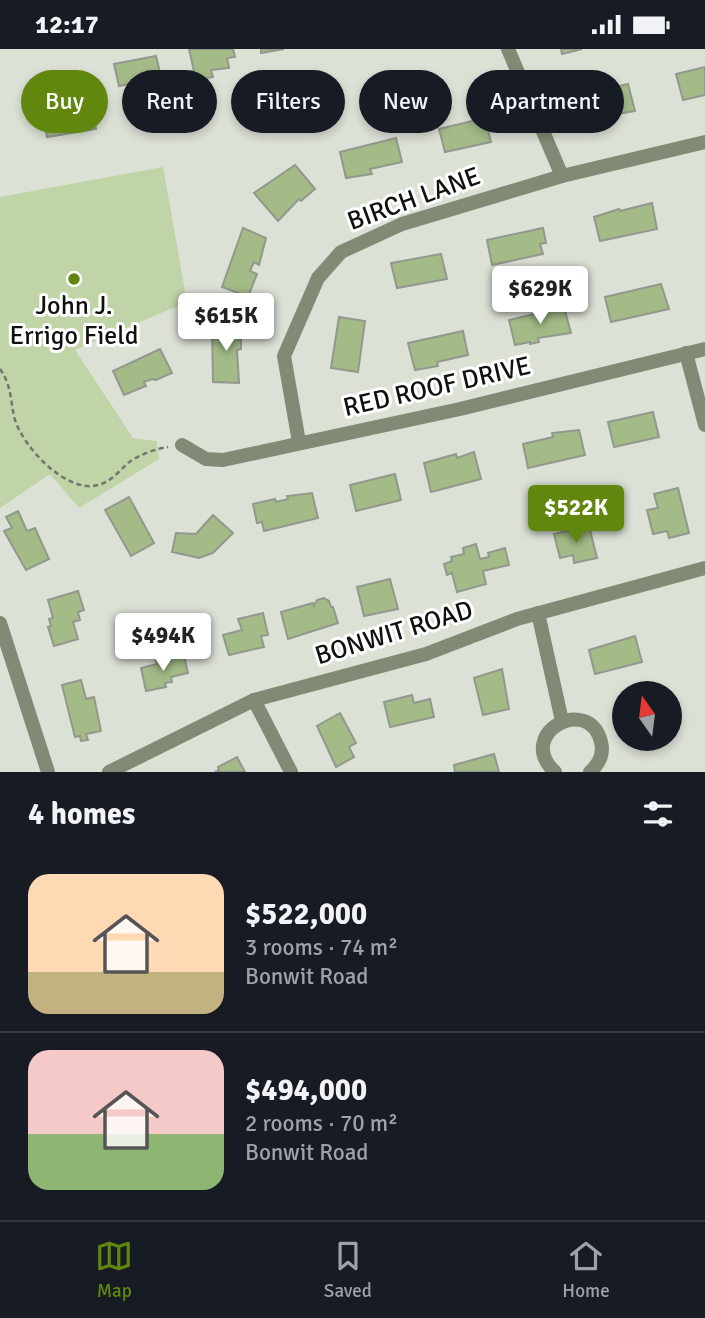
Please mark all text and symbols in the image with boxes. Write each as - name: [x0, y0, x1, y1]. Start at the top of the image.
- text: 12:17: [35, 9, 99, 41]
- chip: Buy: [21, 70, 108, 133]
- chip: Rent: [122, 70, 217, 133]
- chip: Filters: [231, 70, 345, 133]
- chip: New: [359, 70, 452, 133]
- chip: Apartment: [466, 70, 624, 133]
- street label: BIRCH LANE: [343, 160, 485, 238]
- pin: $629K: [491, 267, 589, 326]
- marker: John J. Errigo Field: [66, 271, 82, 287]
- text: $629K: [508, 274, 572, 303]
- place label: John J. Errigo Field: [9, 290, 139, 352]
- pin: $615K: [177, 293, 275, 353]
- text: $615K: [194, 301, 258, 330]
- street label: RED ROOF DRIVE: [340, 350, 534, 424]
- pin: $522K: [527, 485, 625, 545]
- text: $522K: [544, 493, 608, 522]
- street label: BONWIT ROAD: [311, 594, 477, 672]
- pin: $494K: [114, 613, 212, 673]
- text: $494K: [131, 621, 195, 650]
- north arrow: [612, 681, 682, 751]
- map controls: [612, 681, 682, 751]
- icon: filters: [639, 795, 677, 833]
- text: 4 homes: [28, 796, 135, 833]
- text: $522,000: [245, 896, 367, 933]
- icon: home: [84, 902, 168, 986]
- text: 3 rooms · 74 m²: [245, 933, 398, 962]
- text: Bonwit Road: [245, 962, 368, 991]
- text: $494,000: [245, 1072, 367, 1109]
- icon: home: [84, 1078, 168, 1162]
- text: 2 rooms · 70 m²: [245, 1109, 398, 1138]
- text: Bonwit Road: [245, 1138, 368, 1167]
- tab: Map: [95, 1237, 133, 1303]
- tab: Saved: [324, 1237, 372, 1303]
- tab: Home: [562, 1237, 610, 1303]

